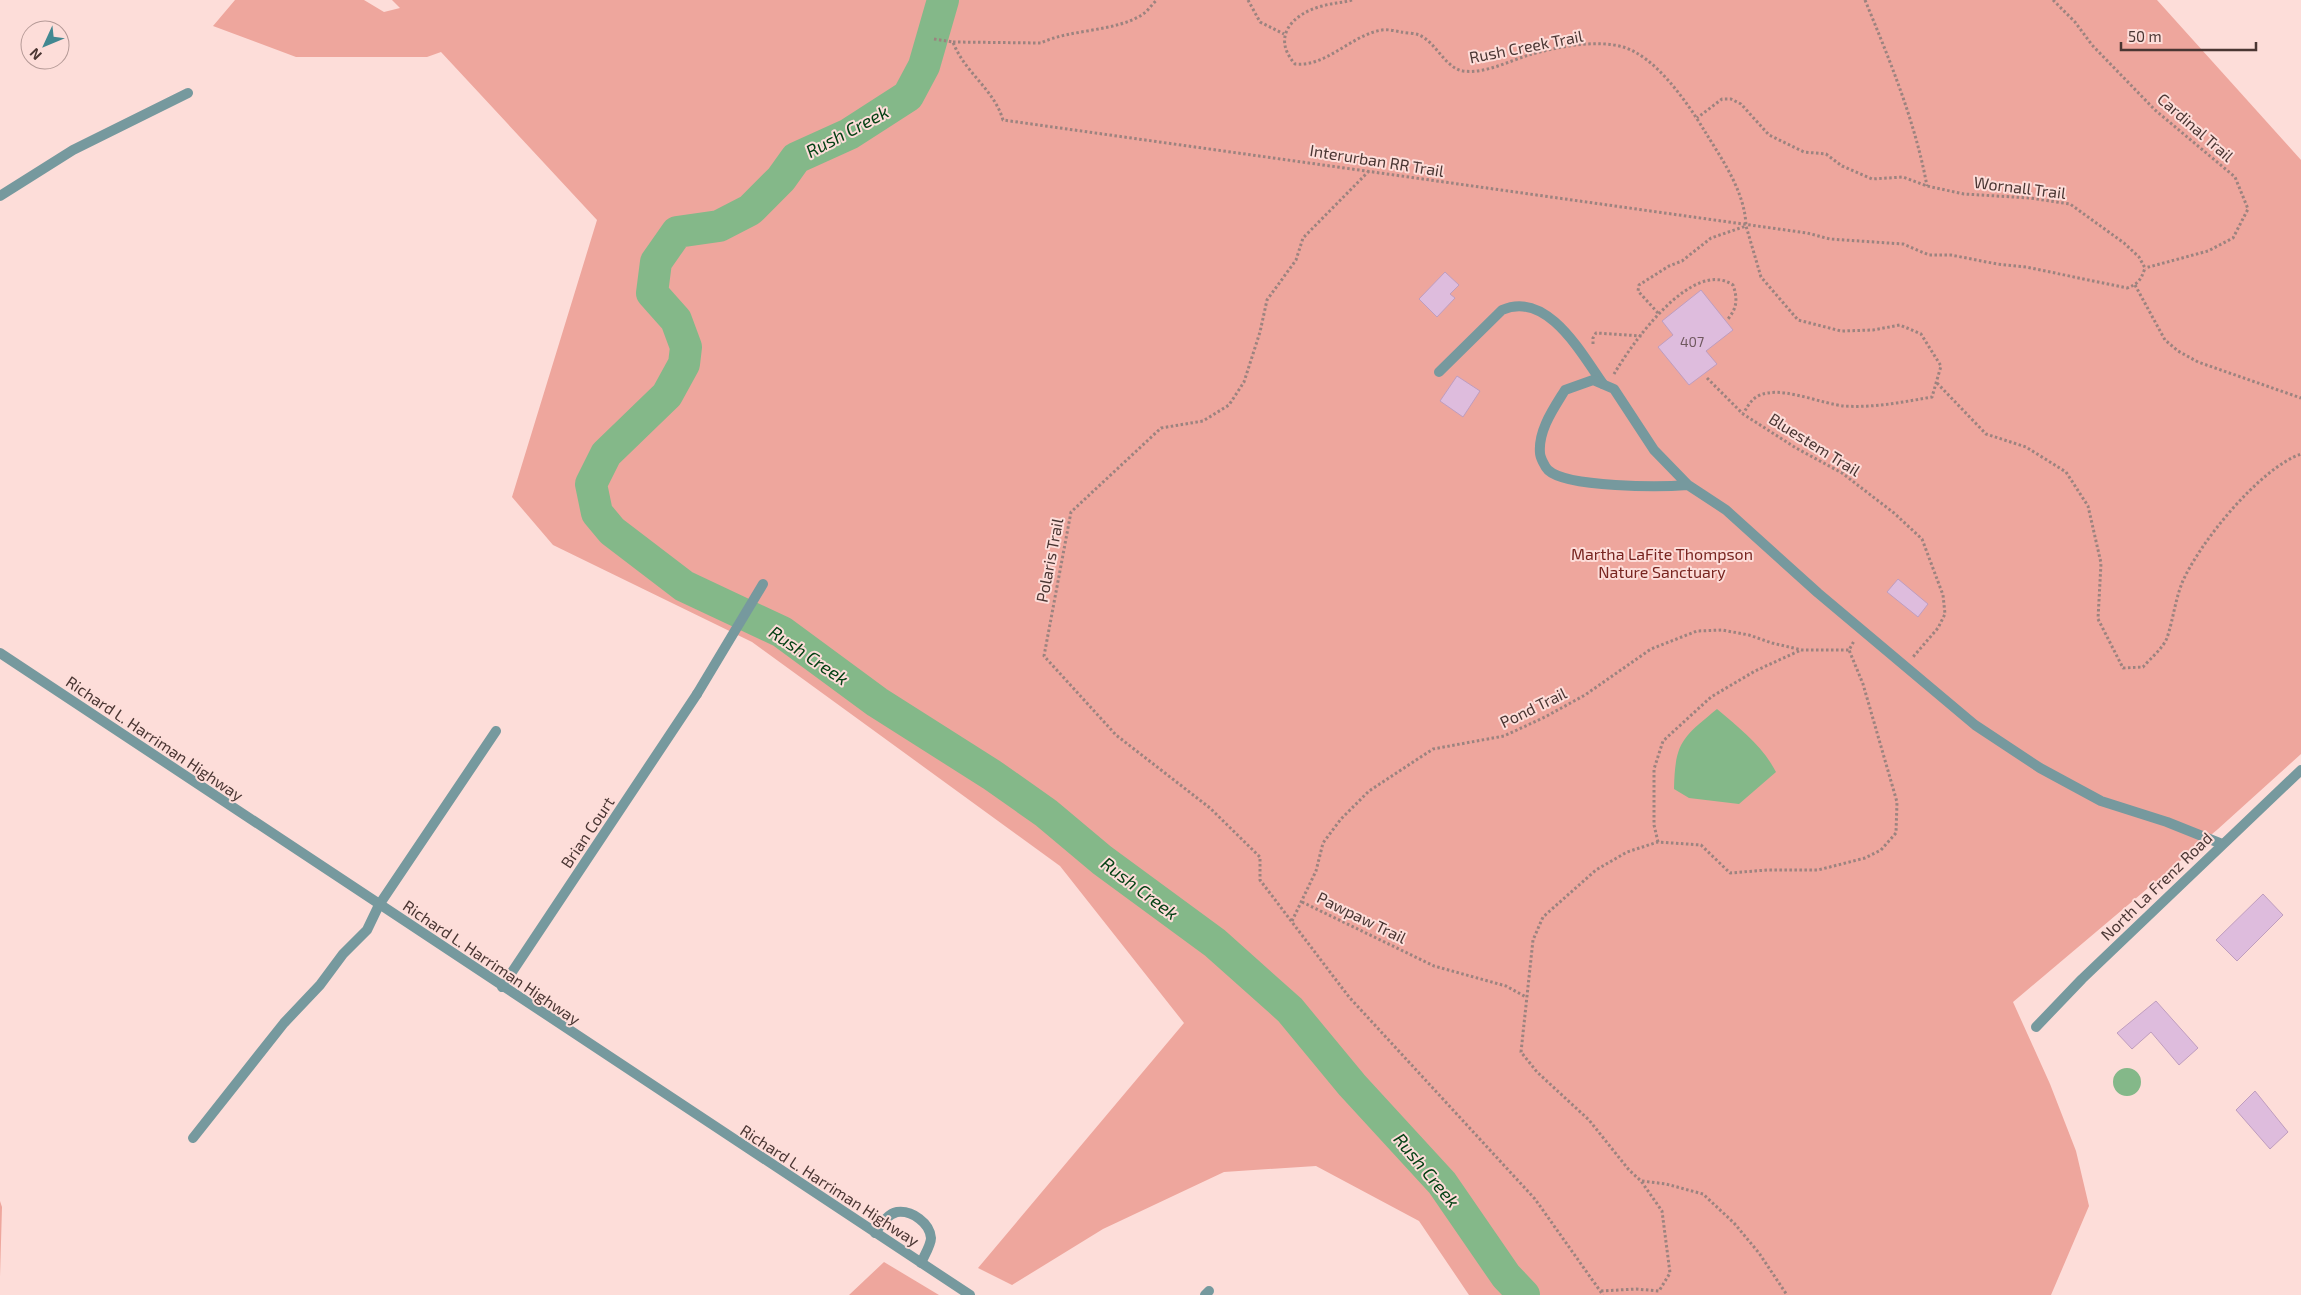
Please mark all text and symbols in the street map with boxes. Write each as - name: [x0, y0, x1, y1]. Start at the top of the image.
- north arrow: [20, 20, 70, 70]
- scale bar: [2121, 20, 2256, 52]
- street label: Rush Creek Trail: [1468, 26, 1585, 66]
- text: 50 m: [2128, 27, 2162, 45]
- text: N: [26, 45, 45, 64]
- street label: Cardinal Trail: [2154, 89, 2238, 165]
- water label: Rush Creek: [802, 100, 892, 162]
- street label: Interurban RR Trail: [1309, 140, 1446, 180]
- street label: Wornall Trail: [1973, 172, 2067, 202]
- house number: 407: [1680, 333, 1704, 350]
- street label: Bluestem Trail: [1766, 408, 1864, 480]
- street label: Polaris Trail: [1032, 516, 1067, 604]
- park label: Martha LaFite Thompson Nature Sanctuary: [1571, 544, 1753, 581]
- water label: Rush Creek: [765, 621, 853, 689]
- street label: Richard L. Harriman Highway: [63, 672, 248, 805]
- street label: Pond Trail: [1497, 683, 1570, 731]
- street label: Brian Court: [556, 793, 618, 871]
- street label: North La Frenz Road: [2096, 828, 2216, 944]
- water label: Rush Creek: [1097, 852, 1183, 924]
- street label: Pawpaw Trail: [1314, 887, 1410, 947]
- street label: Richard L. Harriman Highway: [400, 896, 585, 1029]
- street label: Richard L. Harriman Highway: [737, 1120, 923, 1250]
- water label: Rush Creek: [1389, 1128, 1465, 1212]

